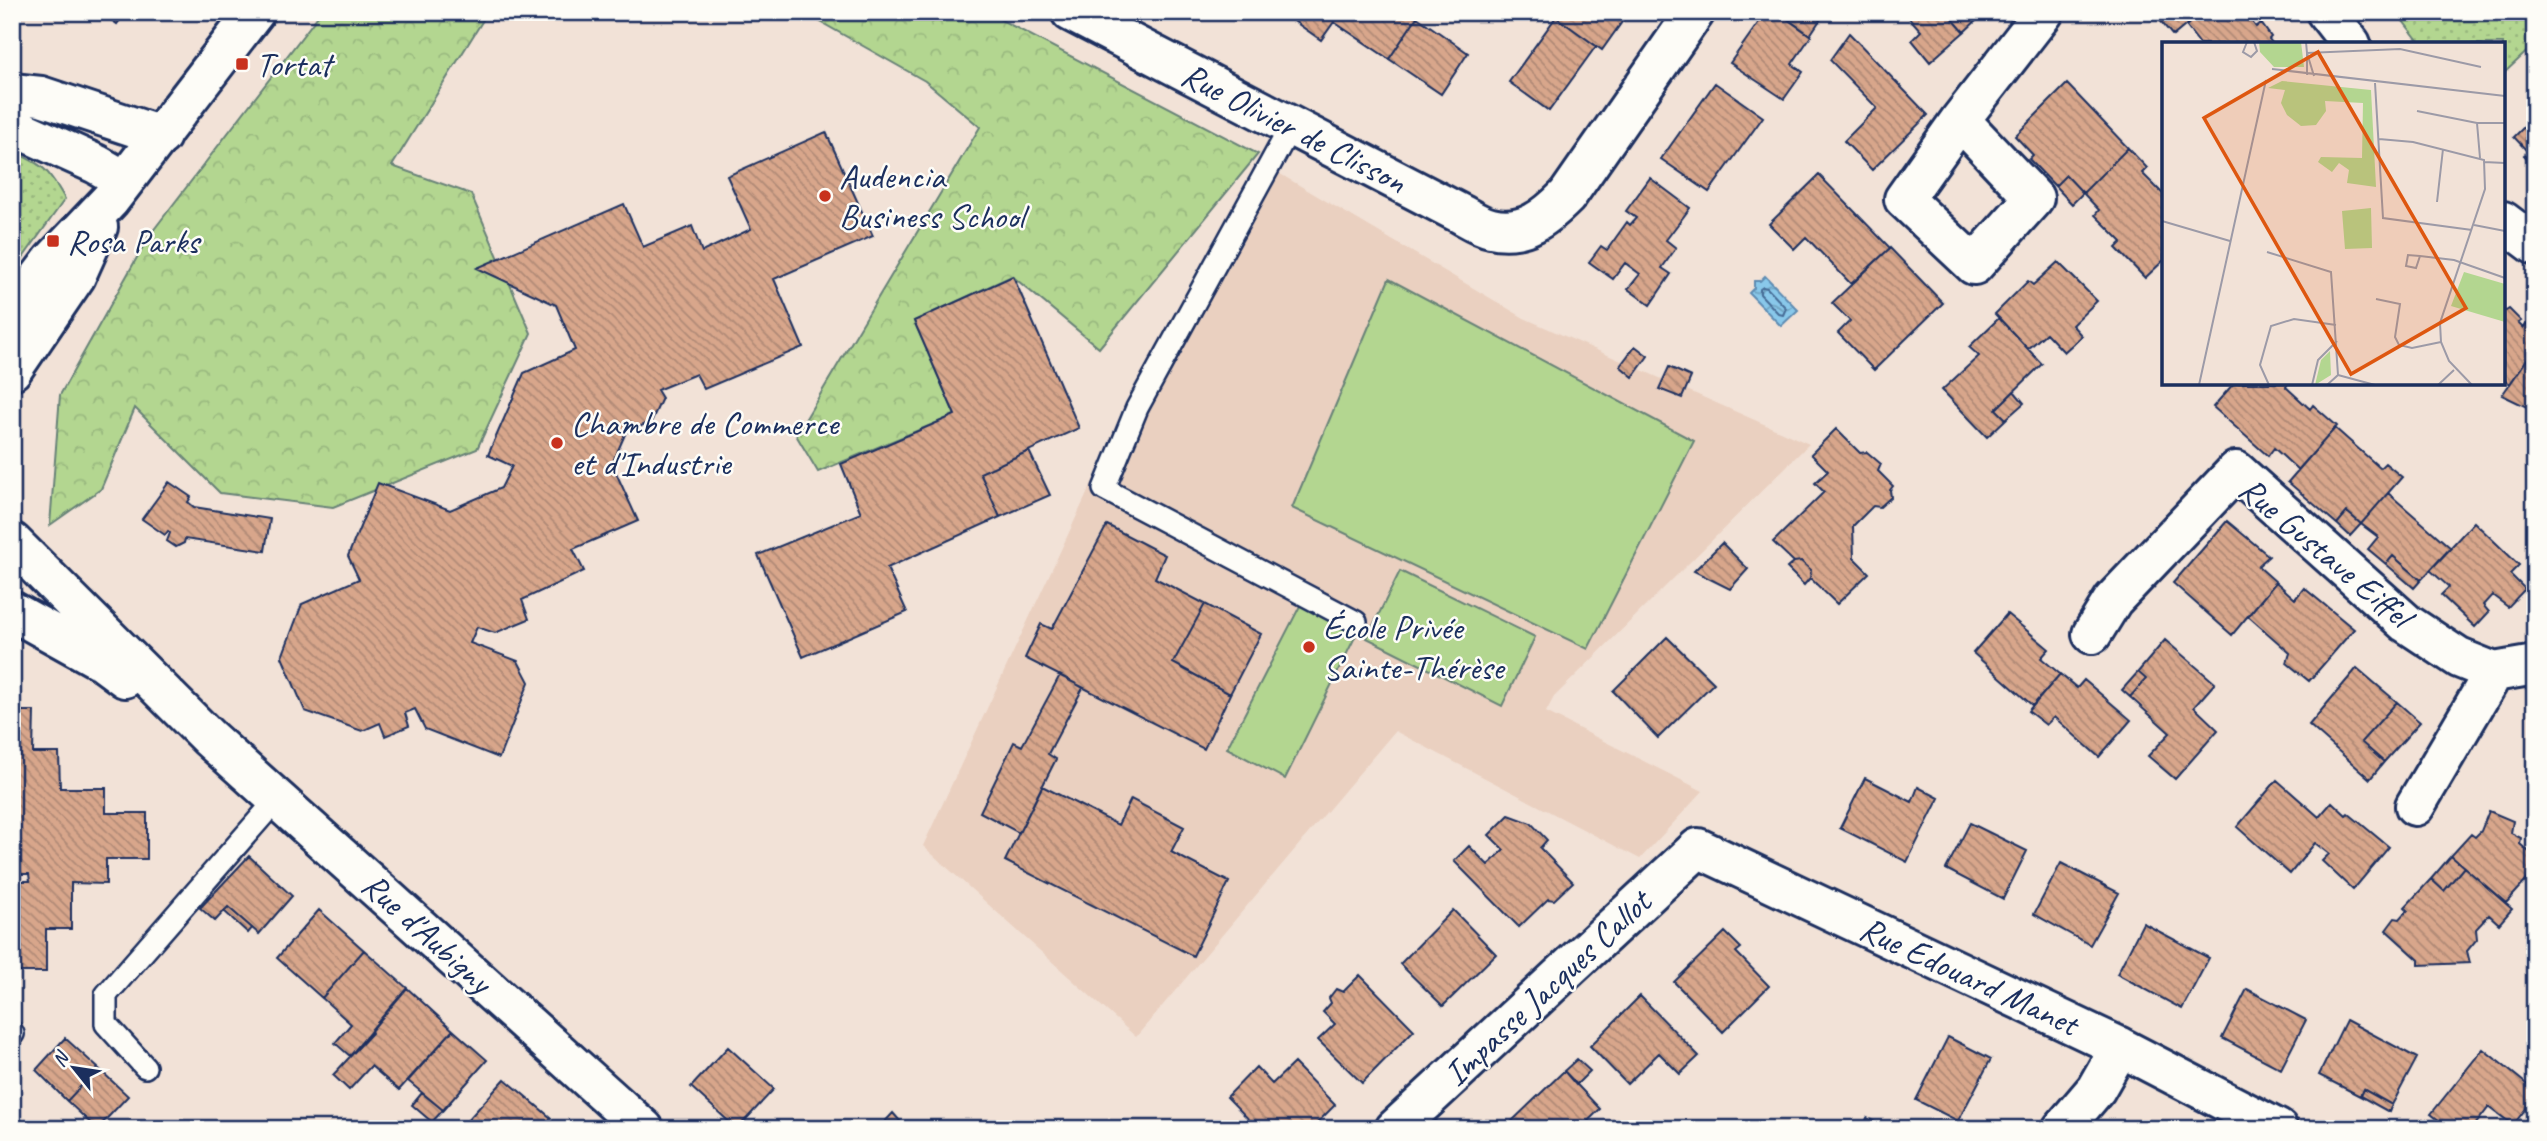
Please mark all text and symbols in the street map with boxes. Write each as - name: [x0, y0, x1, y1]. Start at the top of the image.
- place label: Tortat: [256, 42, 335, 87]
- inset map: [2162, 42, 2505, 385]
- street label: Rue Olivier de Clisson: [1174, 52, 1414, 204]
- marker: Tortat: [234, 56, 250, 72]
- place label: Audencia Business School: [839, 154, 1030, 239]
- marker: Audencia Business School: [817, 188, 833, 204]
- place label: Rosa Parks: [67, 219, 202, 264]
- marker: Rosa Parks: [45, 233, 61, 249]
- place label: Chambre de Commerce et d'Industrie: [571, 401, 841, 486]
- marker: Chambre de Commerce et d'Industrie: [549, 435, 565, 451]
- street label: Rue Gustave Eiffel: [2230, 467, 2425, 641]
- place label: École Privée Sainte-Thérèse: [1323, 605, 1506, 690]
- marker: École Privée Sainte-Thérèse: [1301, 639, 1317, 655]
- street label: Rue d'Aubigny: [352, 863, 504, 1005]
- street label: Impasse Jacques Callot: [1434, 878, 1663, 1096]
- street label: Rue Edouard Manet: [1853, 906, 2088, 1048]
- north arrow: [38, 1032, 108, 1102]
- text: N: [47, 1046, 75, 1071]

